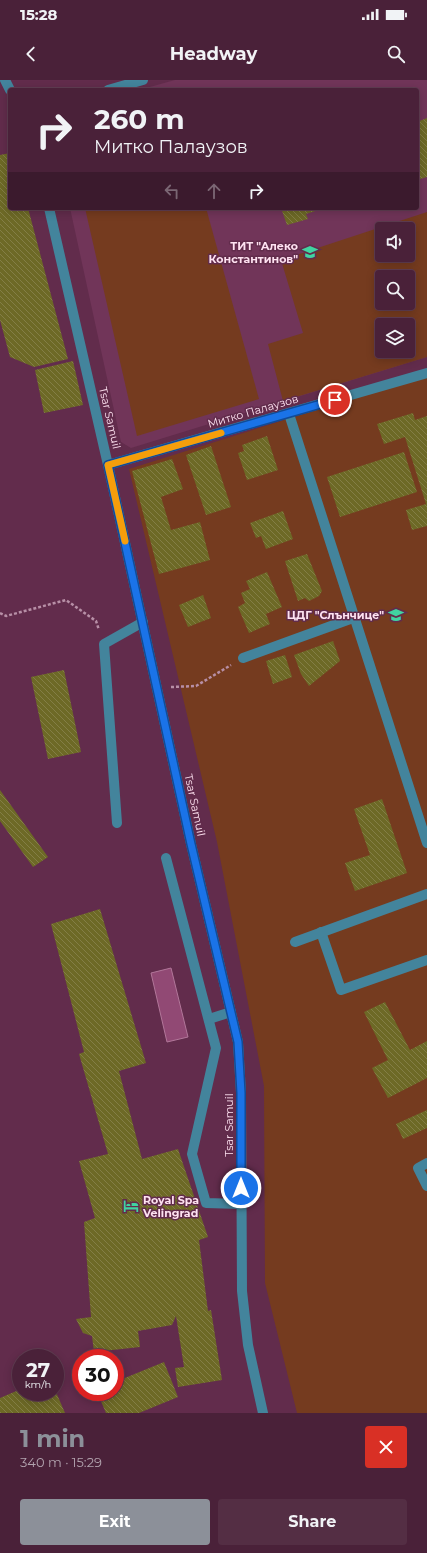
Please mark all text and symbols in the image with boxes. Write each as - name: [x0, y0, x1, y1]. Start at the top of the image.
- text: 15:28: [20, 5, 58, 24]
- icon: back: [20, 43, 42, 65]
- text: Headway: [170, 43, 257, 65]
- icon: search: [385, 43, 407, 65]
- text: 260 m: [94, 102, 185, 136]
- icon: right: [28, 104, 80, 156]
- text: Митко Палаузов: [94, 136, 248, 158]
- icon: left: [161, 180, 183, 202]
- icon: ahead: [203, 180, 225, 202]
- icon: right: [245, 180, 267, 202]
- map controls: [375, 222, 415, 358]
- button: sound: [375, 222, 415, 262]
- place label: ТИТ "Алеко Константинов": [209, 239, 298, 266]
- school or university icon: ТИТ "Алеко Константинов": [301, 243, 319, 261]
- button: search: [375, 270, 415, 310]
- button: layers: [375, 318, 415, 358]
- pin: [318, 383, 352, 417]
- street label: Tsar Samuil: [96, 386, 124, 450]
- icon: arrive: [324, 389, 346, 411]
- street label: Митко Палаузов: [206, 391, 300, 431]
- school or university icon: ЦДГ "Слънчице": [387, 606, 405, 624]
- place label: ЦДГ "Слънчице": [287, 608, 384, 622]
- street label: Tsar Samuil: [182, 773, 208, 837]
- street label: Tsar Samuil: [222, 1093, 236, 1157]
- position arrow: [220, 1167, 262, 1209]
- place label: Royal Spa Velingrad: [142, 1193, 199, 1220]
- hotel icon: Royal Spa Velingrad: [122, 1197, 140, 1215]
- speed limit sign: 30: [72, 1349, 124, 1401]
- text: 27: [26, 1358, 50, 1382]
- text: km/h: [25, 1378, 51, 1391]
- text: 1 min: [20, 1424, 85, 1453]
- button: close: [365, 1426, 407, 1468]
- text: 340 m · 15:29: [20, 1454, 102, 1470]
- button: Exit: [20, 1499, 210, 1545]
- button: Share: [218, 1499, 407, 1545]

